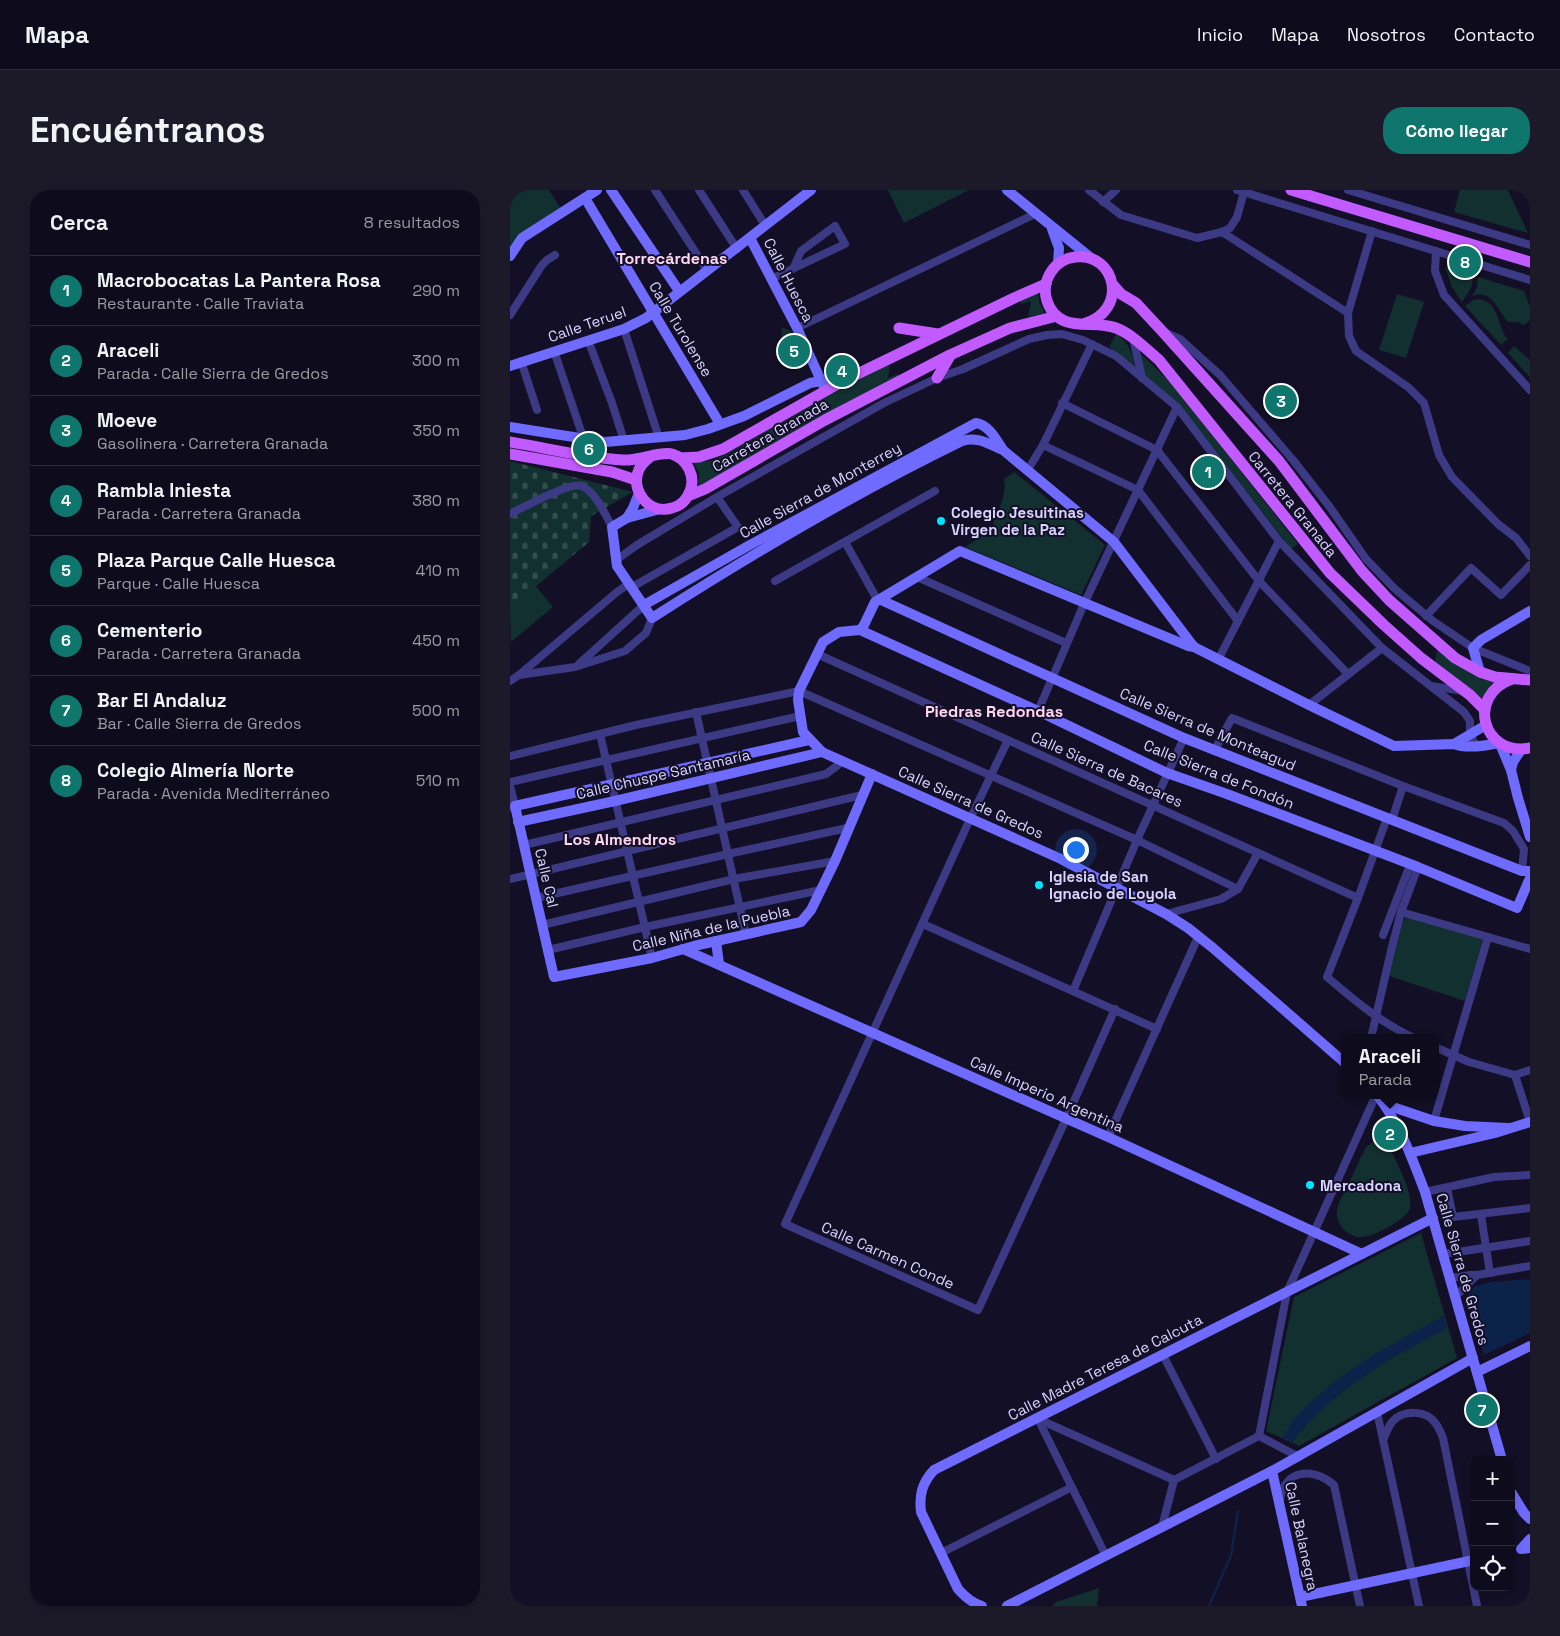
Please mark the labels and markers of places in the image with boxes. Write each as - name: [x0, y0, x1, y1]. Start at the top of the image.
- pin: 8: [1449, 243, 1481, 281]
- pin: 5: [778, 332, 810, 370]
- pin: 4: [826, 352, 858, 390]
- pin: 3: [1265, 382, 1297, 420]
- pin: 6: [573, 430, 605, 468]
- pin: 1: [1192, 453, 1224, 491]
- place label: Colegio Jesuitinas Virgen de la Paz: [951, 503, 1084, 539]
- marker: Colegio Jesuitinas Virgen de la Paz: [935, 515, 947, 527]
- place label: Iglesia de San Ignacio de Loyola: [1049, 867, 1177, 903]
- marker: Iglesia de San Ignacio de Loyola: [1033, 879, 1045, 891]
- pin: 2: [1374, 1115, 1406, 1153]
- place label: Mercadona: [1320, 1176, 1402, 1195]
- marker: Mercadona: [1304, 1179, 1316, 1191]
- pin: 7: [1466, 1391, 1498, 1429]

